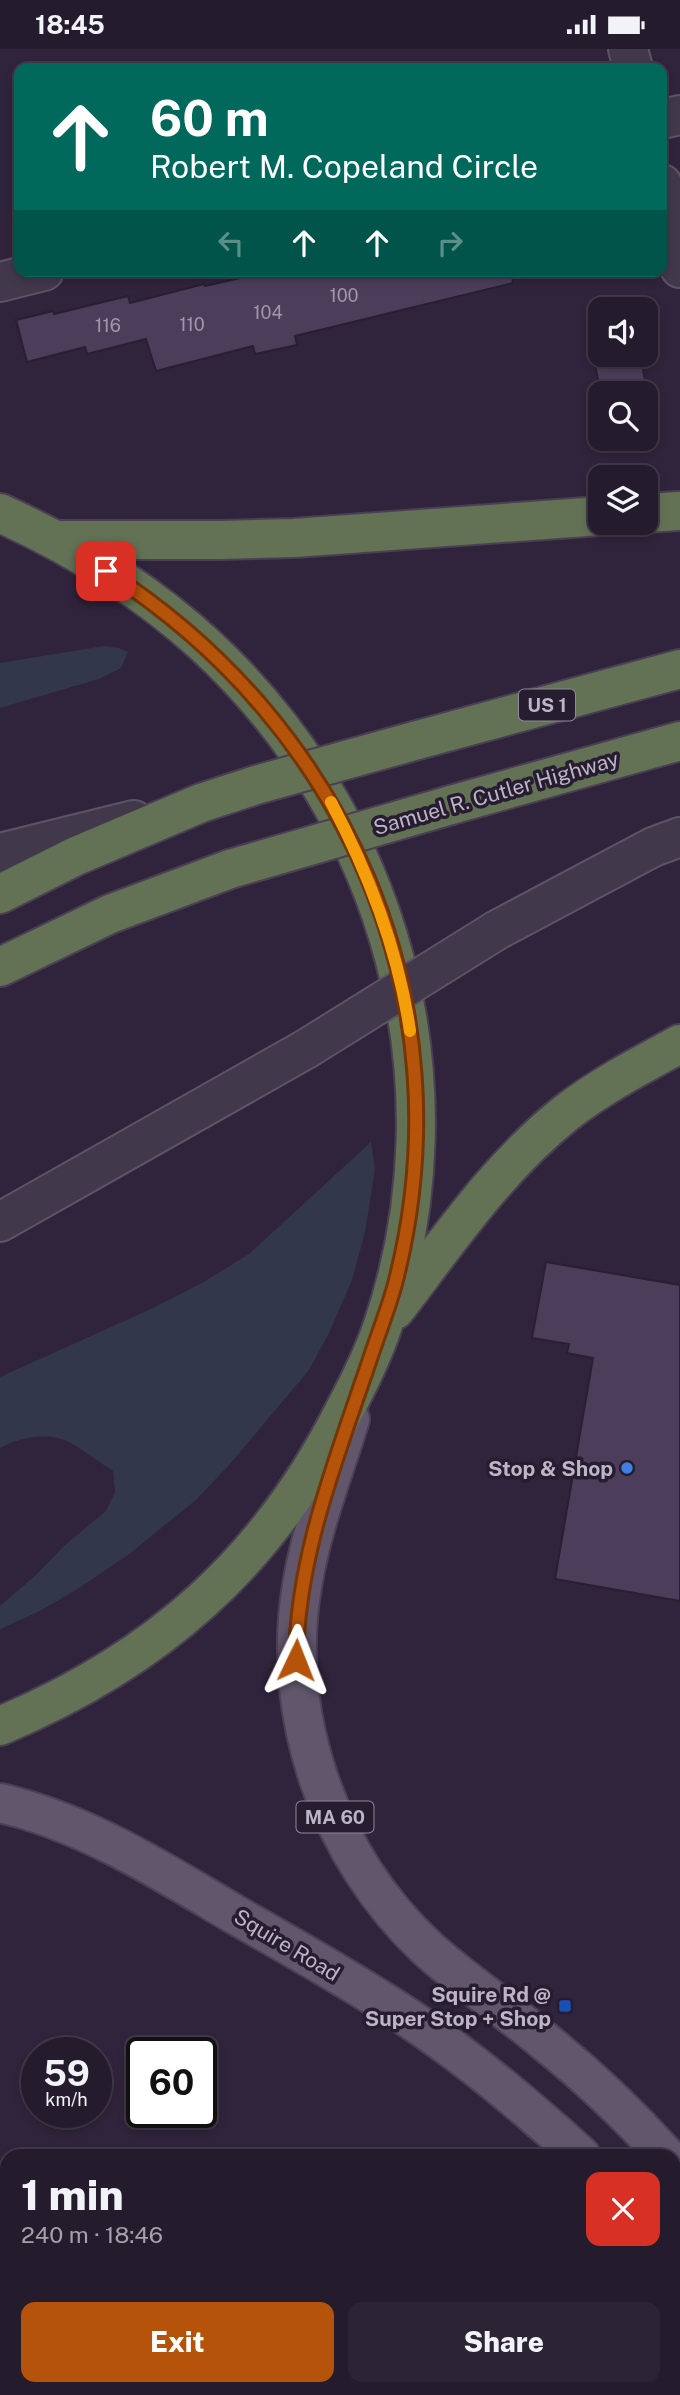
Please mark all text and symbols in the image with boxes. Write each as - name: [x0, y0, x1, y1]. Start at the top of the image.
- text: 18:45: [35, 9, 105, 40]
- text: 60 m: [150, 89, 269, 147]
- icon: ahead: [35, 91, 126, 182]
- text: Robert M. Copeland Circle: [150, 148, 538, 185]
- icon: left: [212, 224, 250, 262]
- icon: ahead: [285, 224, 323, 262]
- icon: ahead: [358, 224, 396, 262]
- icon: right: [431, 224, 469, 262]
- house number: 100: [329, 285, 359, 306]
- map controls: [588, 297, 658, 535]
- button: sound: [588, 297, 658, 367]
- house number: 104: [253, 302, 283, 323]
- house number: 110: [179, 314, 205, 335]
- house number: 116: [95, 315, 121, 336]
- button: search: [588, 381, 658, 451]
- button: layers: [588, 465, 658, 535]
- pin: [76, 541, 136, 601]
- icon: arrive: [87, 552, 125, 590]
- road number: US 1: [519, 689, 575, 720]
- street label: Samuel R. Cutler Highway: [371, 746, 621, 840]
- place label: Stop & Shop: [488, 1456, 613, 1481]
- marker: Stop & Shop: [619, 1460, 635, 1476]
- position arrow: [259, 1623, 333, 1697]
- road number: MA 60: [296, 1801, 374, 1833]
- street label: Squire Road: [230, 1904, 344, 1986]
- place label: Squire Rd @ Super Stop + Shop: [365, 1982, 551, 2031]
- marker: Squire Rd @ Super Stop + Shop: [557, 1998, 573, 2014]
- speed limit sign: 60: [126, 2037, 217, 2128]
- text: 59: [43, 2053, 90, 2094]
- text: km/h: [45, 2089, 88, 2110]
- text: 1 min: [21, 2170, 124, 2219]
- button: close: [586, 2172, 660, 2246]
- text: 240 m · 18:46: [21, 2221, 163, 2248]
- button: Exit: [21, 2302, 334, 2382]
- button: Share: [348, 2302, 660, 2382]

